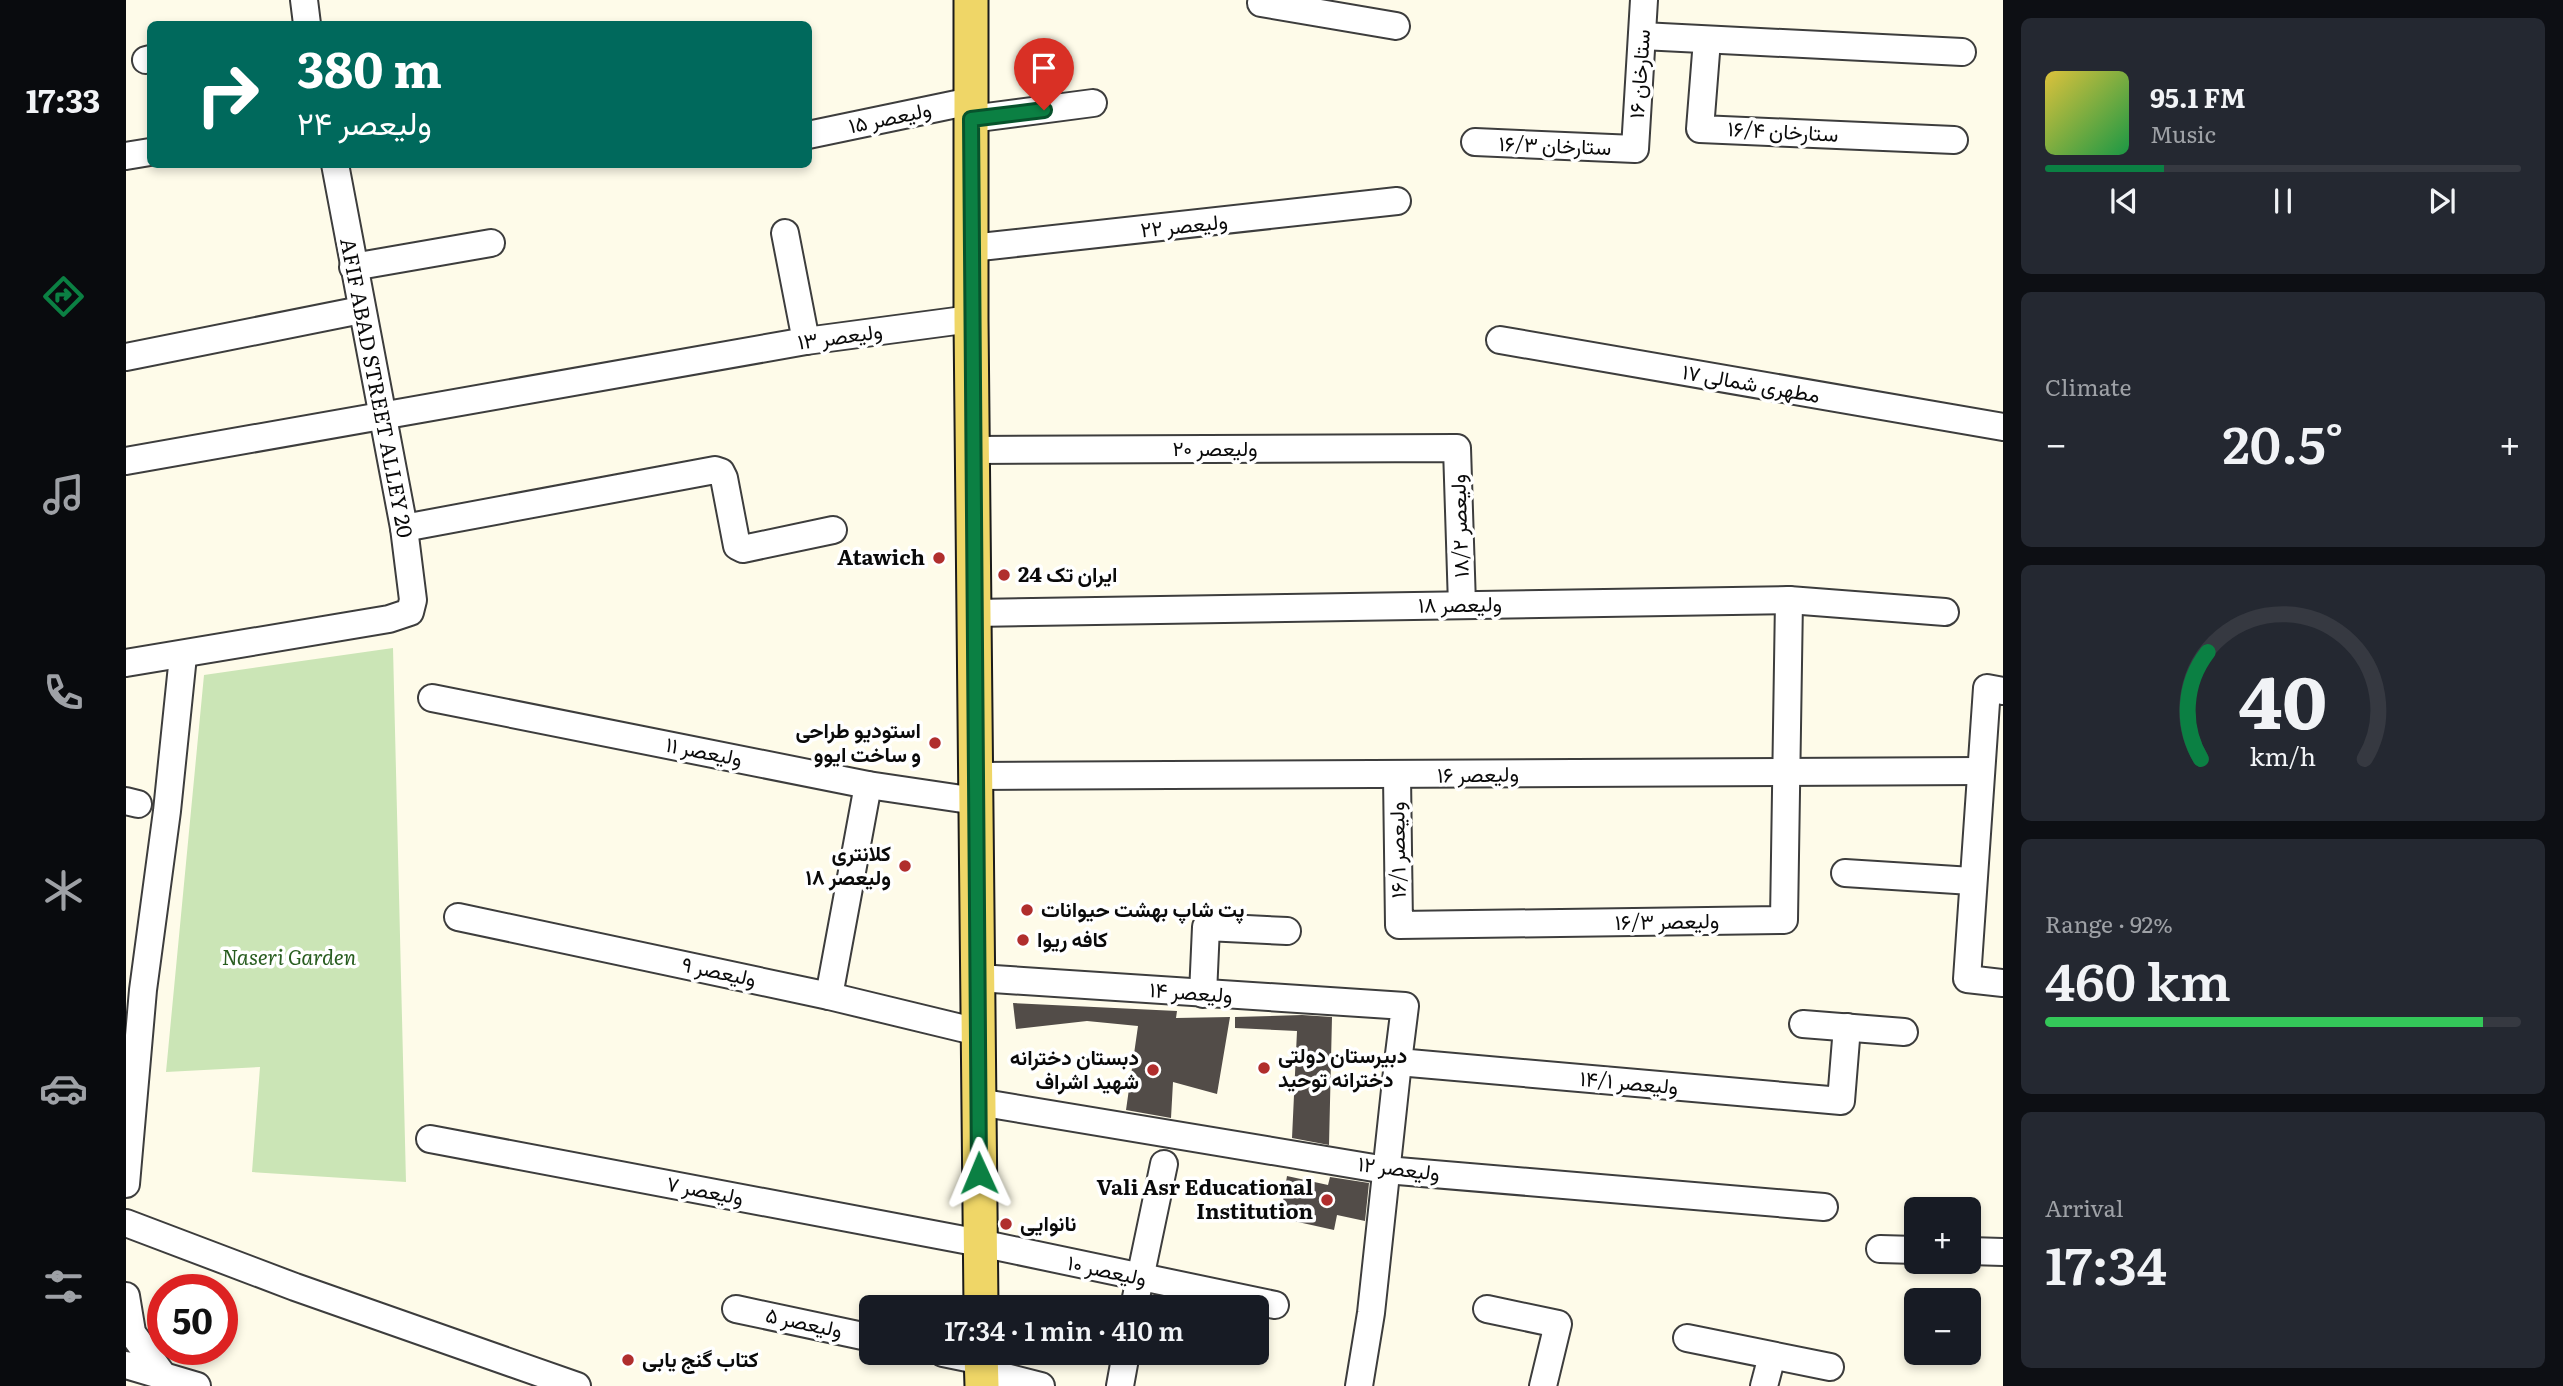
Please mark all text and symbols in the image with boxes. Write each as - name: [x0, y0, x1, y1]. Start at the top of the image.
- street label: ۱۶ ستارخان: [1619, 28, 1656, 120]
- text: 380 m: [297, 30, 442, 103]
- pin: [1014, 38, 1074, 110]
- icon: right: [182, 49, 273, 140]
- icon: arrive: [1025, 49, 1063, 87]
- text: 17:33: [26, 75, 100, 123]
- text: 95.1 FM: [2150, 77, 2246, 116]
- street label: ۱۵ ولیعصر: [845, 92, 934, 139]
- text: ۲۴ ولیعصر: [297, 97, 432, 145]
- street label: ۱۶/۴ ستارخان: [1727, 111, 1839, 148]
- text: Music: [2150, 116, 2216, 150]
- street label: ۱۶/۳ ستارخان: [1498, 126, 1612, 161]
- icon: previous: [2105, 182, 2143, 220]
- icon: pause: [2264, 182, 2302, 220]
- icon: next: [2423, 182, 2461, 220]
- street label: ۲۲ ولیعصر: [1139, 204, 1229, 243]
- street label: AFIF ABAD STREET ALLEY 20: [334, 235, 423, 540]
- icon: directions: [39, 272, 88, 321]
- street label: ۱۳ ولیعصر: [795, 313, 884, 356]
- street label: ۱۷ مطهری شمالی: [1680, 354, 1823, 409]
- text: Climate: [2045, 369, 2131, 403]
- text: 20.5°: [2222, 403, 2344, 480]
- text: −: [2045, 413, 2067, 470]
- text: +: [2499, 413, 2521, 470]
- street label: ۲۰ ولیعصر: [1172, 431, 1258, 462]
- icon: music: [39, 470, 88, 519]
- street label: ۱۸/۲ ولیعصر: [1440, 474, 1475, 578]
- place label: Atawich: [837, 540, 925, 571]
- marker: Atawich: [931, 550, 947, 566]
- place label: ایران تک 24: [1018, 557, 1117, 588]
- marker: ایران تک 24: [996, 567, 1012, 583]
- street label: ۱۸ ولیعصر: [1418, 586, 1502, 619]
- text: 40: [2239, 643, 2327, 751]
- icon: phone: [39, 668, 88, 717]
- place label: استودیو طراحی و ساخت ایوو: [795, 713, 921, 768]
- street label: ۱۱ ولیعصر: [663, 727, 745, 772]
- marker: استودیو طراحی و ساخت ایوو: [927, 735, 943, 751]
- text: km/h: [2250, 737, 2316, 774]
- street label: ۱۶ ولیعصر: [1437, 756, 1519, 789]
- street label: ۱۶/۱ ولیعصر: [1379, 801, 1412, 899]
- place label: کلانتری ۱۸ ولیعصر: [805, 836, 891, 891]
- marker: کلانتری ۱۸ ولیعصر: [897, 858, 913, 874]
- icon: climate: [39, 866, 88, 915]
- place label: پت شاپ بهشت حیوانات: [1041, 892, 1244, 924]
- marker: پت شاپ بهشت حیوانات: [1019, 902, 1035, 918]
- street label: ۱۶/۳ ولیعصر: [1614, 903, 1719, 936]
- text: Range · 92%: [2045, 906, 2173, 940]
- place label: کافه ریوا: [1037, 922, 1108, 953]
- marker: کافه ریوا: [1015, 932, 1031, 948]
- park label: Naseri Garden: [222, 940, 357, 971]
- text: 460 km: [2045, 940, 2231, 1017]
- street label: ۹ ولیعصر: [679, 947, 760, 993]
- street label: ۱۴ ولیعصر: [1148, 972, 1234, 1009]
- place label: دبیرستان دولتی دخترانه توحید: [1278, 1038, 1407, 1093]
- place label: دبستان دخترانه شهید اشراف: [1010, 1040, 1139, 1095]
- marker: دبیرستان دولتی دخترانه توحید: [1256, 1060, 1272, 1076]
- street label: ۱۴/۱ ولیعصر: [1579, 1061, 1680, 1100]
- marker: دبستان دخترانه شهید اشراف: [1145, 1062, 1161, 1078]
- icon: car: [39, 1064, 88, 1113]
- position arrow: [942, 1136, 1016, 1210]
- street label: ۱۲ ولیعصر: [1356, 1146, 1442, 1187]
- street label: ۷ ولیعصر: [664, 1166, 747, 1211]
- place label: Vali Asr Educational Institution: [1096, 1170, 1313, 1225]
- text: Arrival: [2045, 1190, 2124, 1224]
- marker: Vali Asr Educational Institution: [1319, 1192, 1335, 1208]
- map controls: [1904, 1197, 1981, 1365]
- button: +: [1904, 1197, 1981, 1274]
- place label: نانوایی: [1020, 1206, 1077, 1237]
- marker: نانوایی: [998, 1216, 1014, 1232]
- text: 17:34: [2045, 1224, 2167, 1301]
- street label: ۱۰ ولیعصر: [1065, 1245, 1150, 1292]
- icon: filters: [39, 1262, 88, 1311]
- speed limit sign: 50: [147, 1274, 238, 1365]
- button: −: [1904, 1288, 1981, 1365]
- street label: ۵ ولیعصر: [763, 1297, 846, 1344]
- text: 17:34 · 1 min · 410 m: [944, 1310, 1184, 1349]
- place label: کتاب گنج یابی: [642, 1342, 758, 1374]
- marker: کتاب گنج یابی: [620, 1352, 636, 1368]

